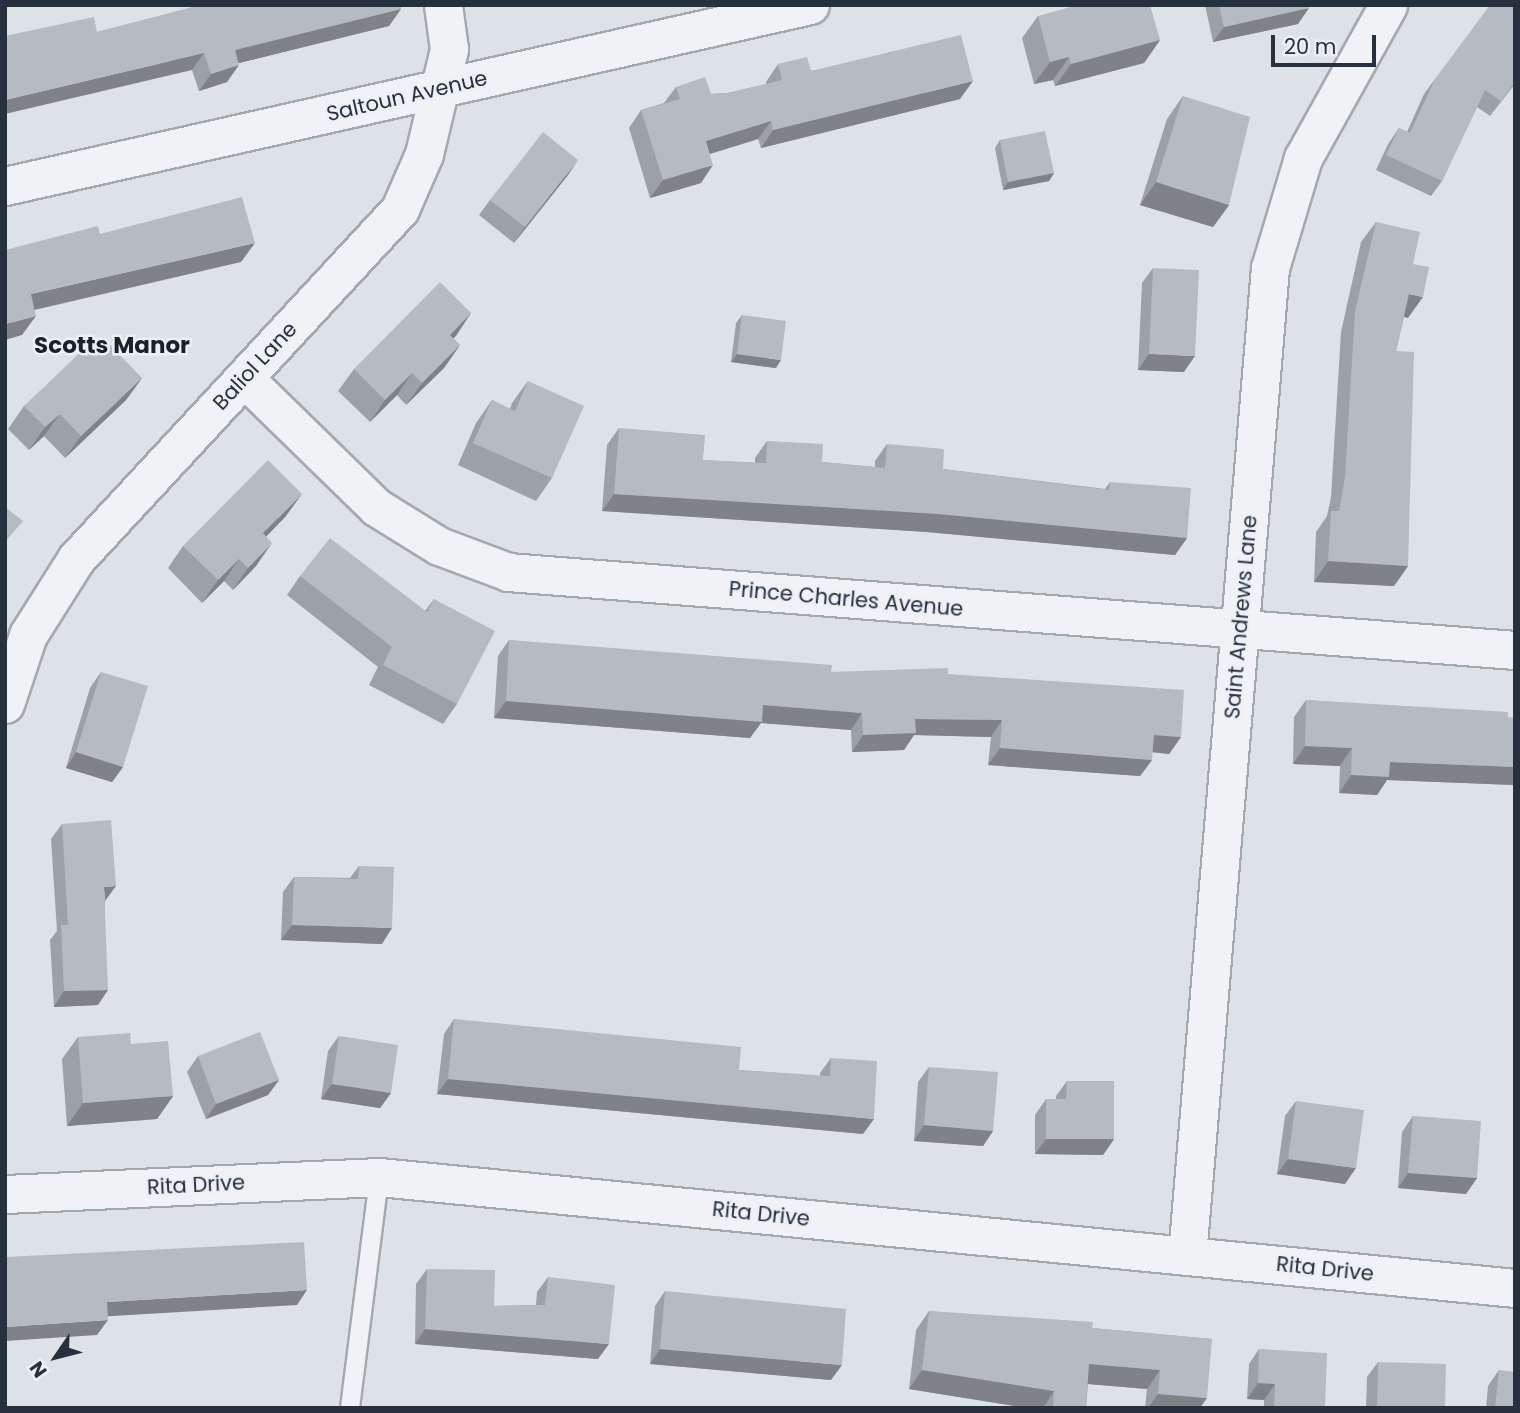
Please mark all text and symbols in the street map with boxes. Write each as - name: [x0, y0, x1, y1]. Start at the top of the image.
- scale bar: [1275, 21, 1380, 65]
- text: 20 m: [1284, 32, 1337, 61]
- street label: Saltoun Avenue: [324, 65, 490, 127]
- street label: Baliol Lane: [208, 317, 302, 415]
- district label: Scotts Manor: [34, 331, 190, 359]
- street label: Saint Andrews Lane: [1220, 514, 1262, 720]
- street label: Prince Charles Avenue: [728, 576, 964, 622]
- street label: Rita Drive: [146, 1170, 246, 1200]
- street label: Rita Drive: [711, 1196, 811, 1232]
- street label: Rita Drive: [1275, 1251, 1375, 1287]
- north arrow: [21, 1322, 91, 1392]
- text: N: [23, 1356, 54, 1383]

